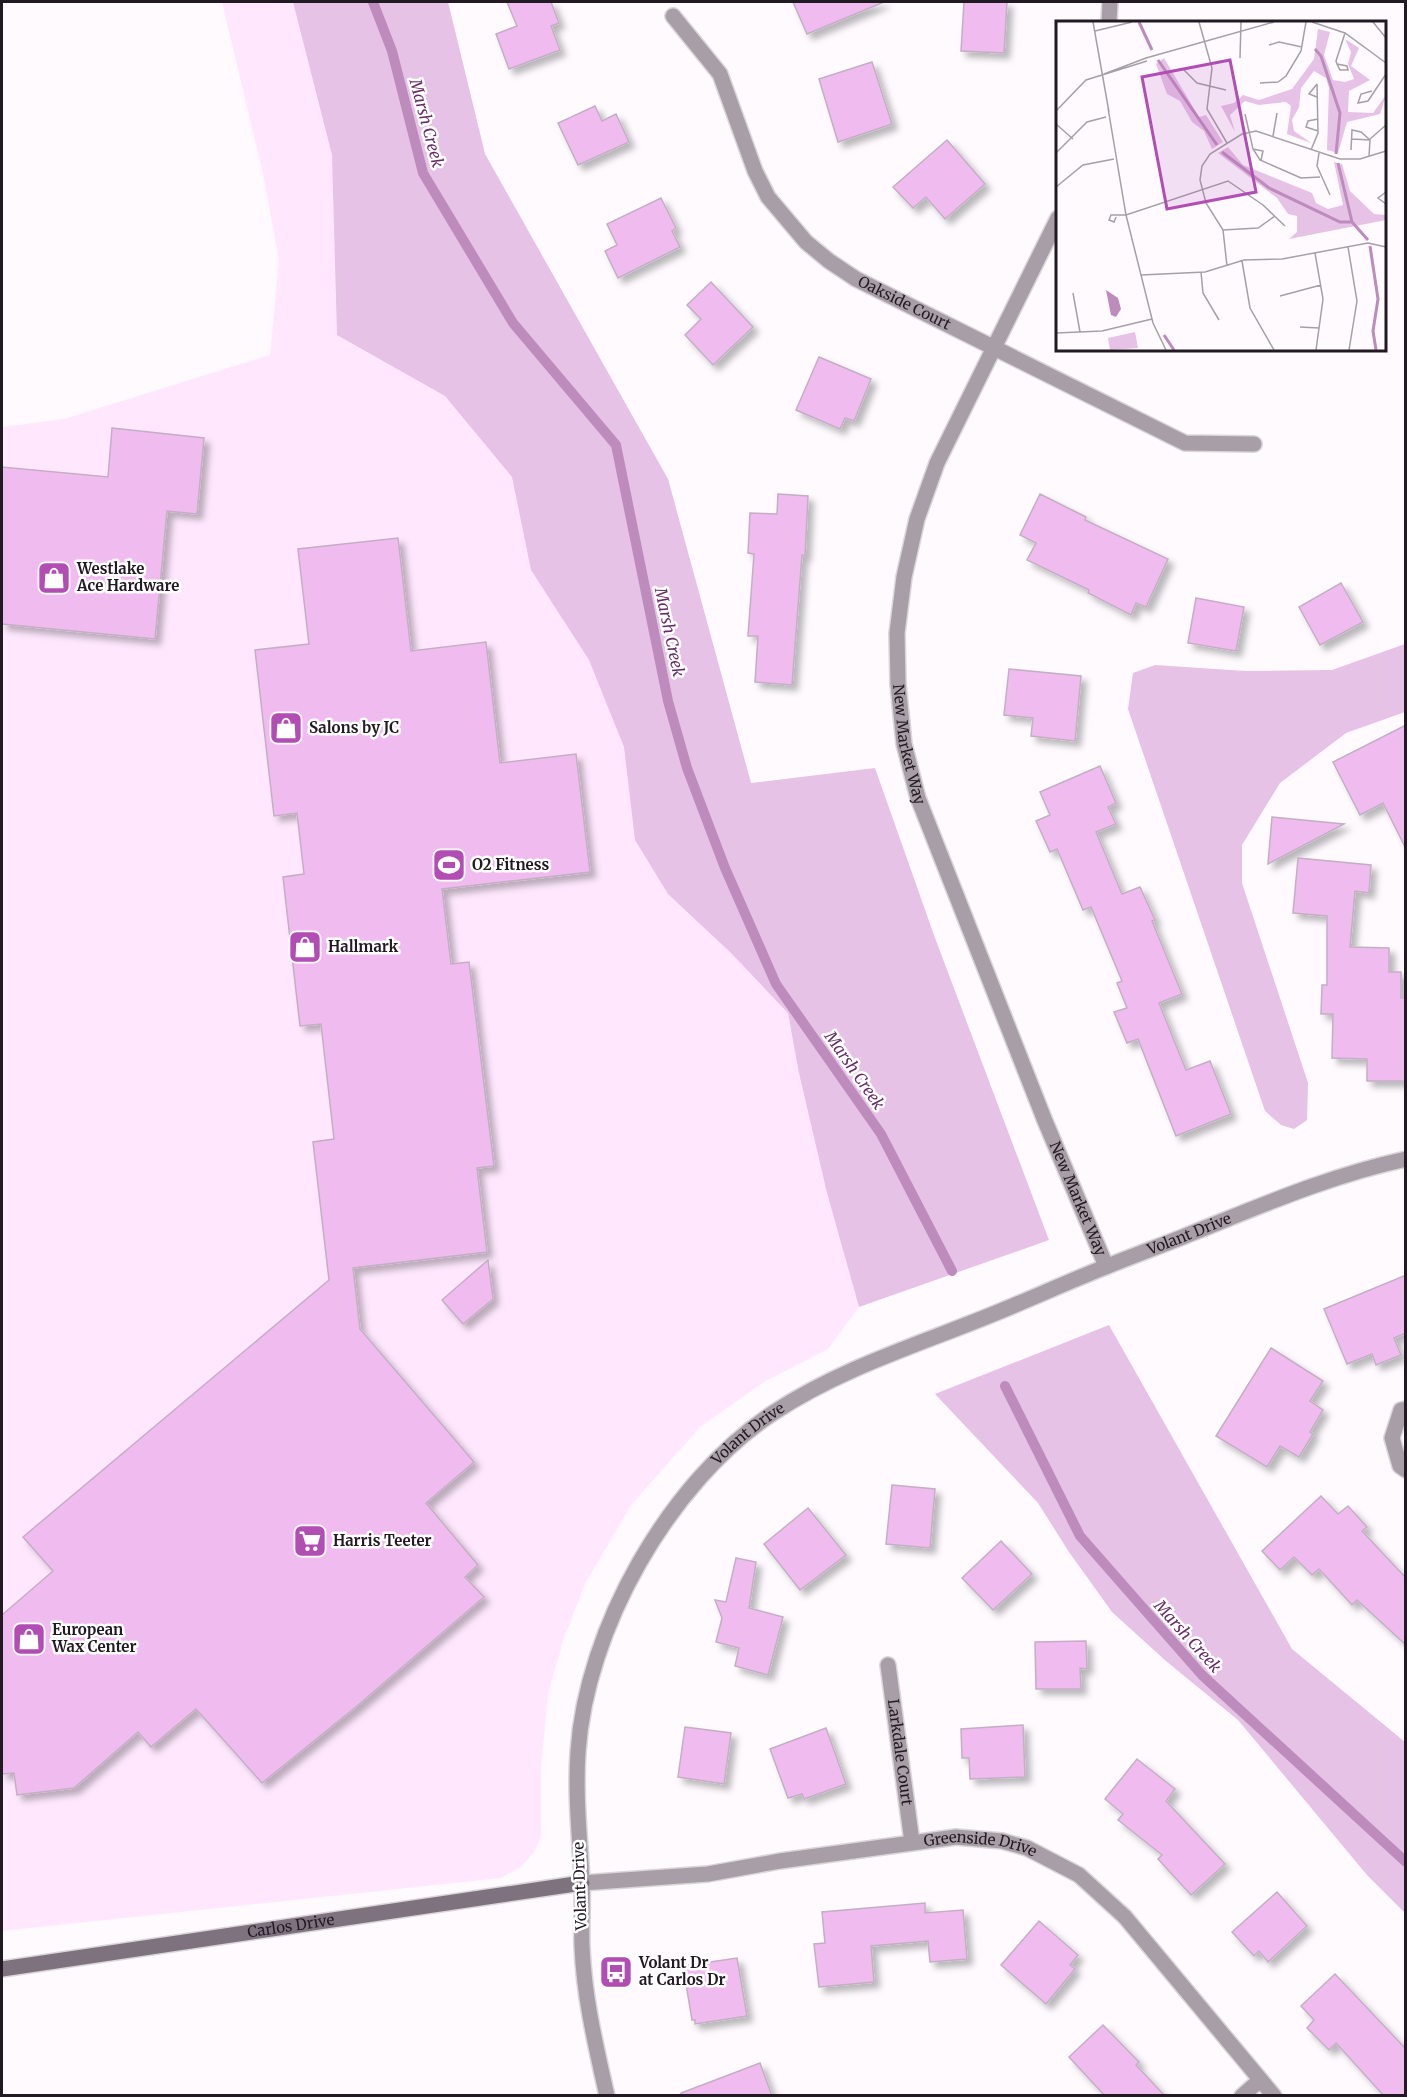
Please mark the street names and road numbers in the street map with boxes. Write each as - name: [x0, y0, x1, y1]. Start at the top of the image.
- street label: Oakside Court: [855, 272, 954, 334]
- street label: New Market Way: [889, 683, 930, 808]
- street label: New Market Way: [1046, 1138, 1111, 1259]
- street label: Volant Drive: [1143, 1208, 1234, 1259]
- street label: Volant Drive: [706, 1398, 788, 1469]
- street label: Larkdale Court: [884, 1698, 917, 1807]
- street label: Greenside Drive: [923, 1827, 1041, 1861]
- street label: Volant Drive: [568, 1841, 591, 1932]
- street label: Carlos Drive: [246, 1910, 336, 1941]

